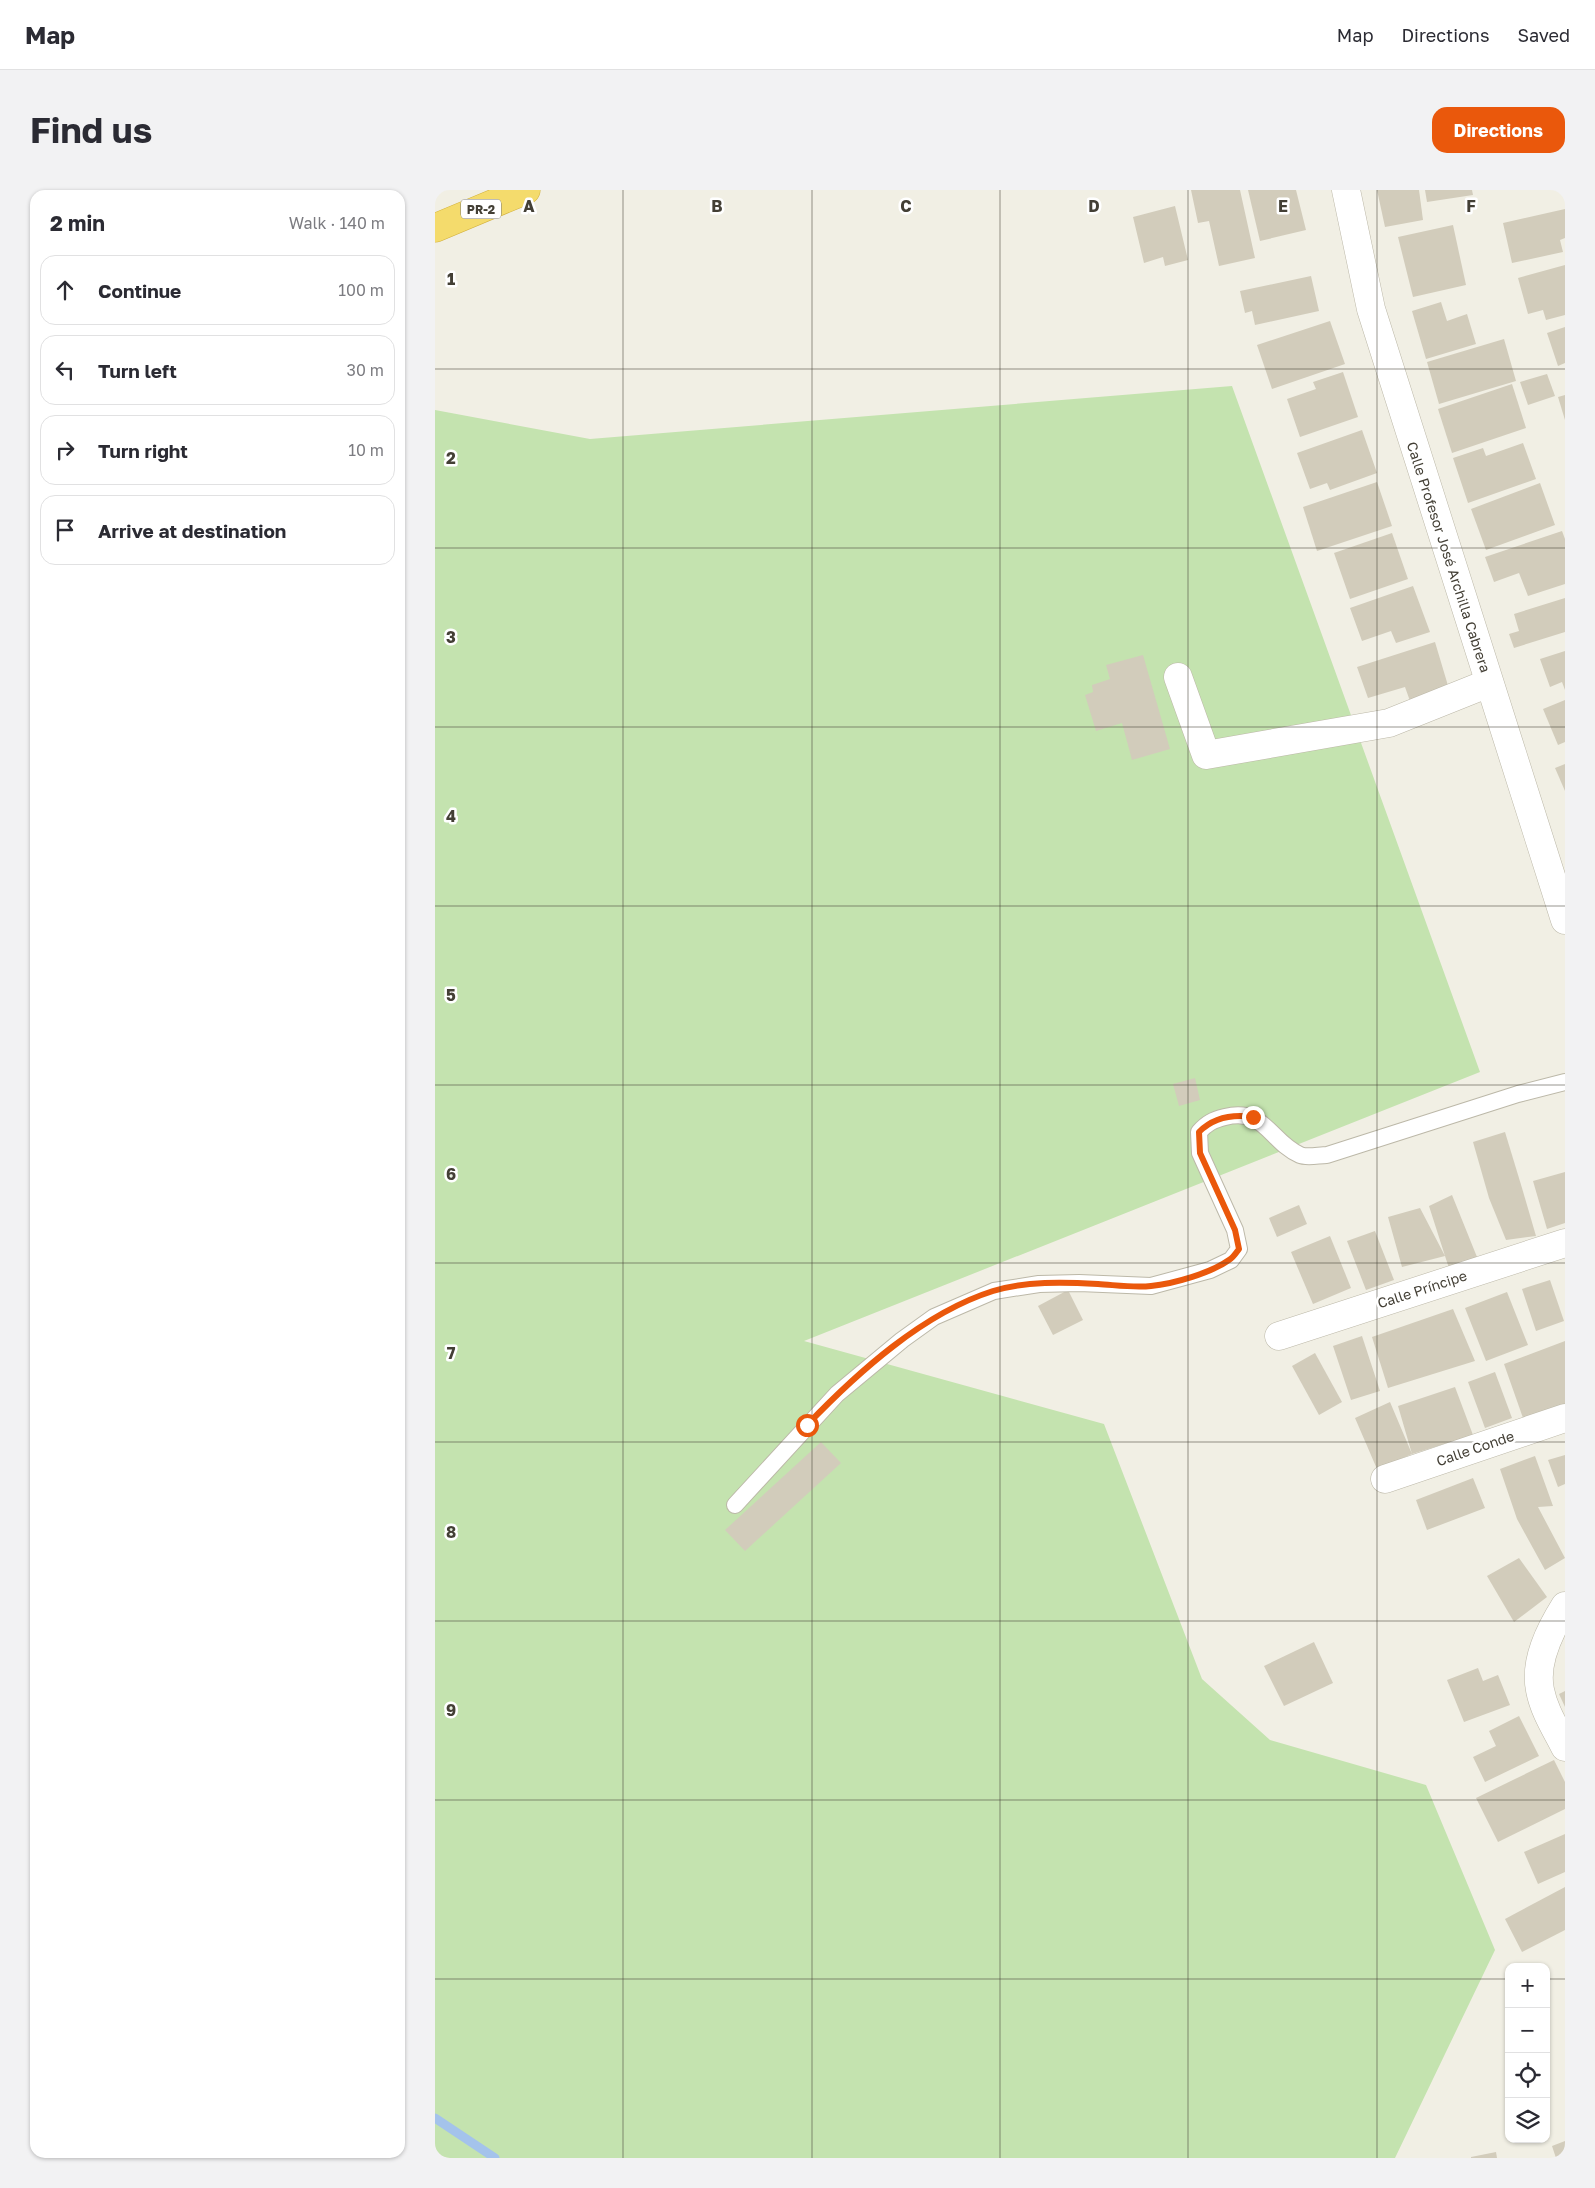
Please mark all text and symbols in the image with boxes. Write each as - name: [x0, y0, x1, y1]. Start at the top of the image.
- text: Map: [25, 20, 75, 49]
- text: Map: [1337, 24, 1373, 46]
- text: Directions: [1401, 24, 1489, 46]
- text: Saved: [1517, 24, 1570, 46]
- button: Directions: [1432, 107, 1565, 153]
- text: Find us: [30, 109, 152, 151]
- text: A: [523, 196, 535, 216]
- text: B: [711, 196, 723, 216]
- text: C: [900, 196, 912, 216]
- text: D: [1088, 196, 1100, 216]
- text: E: [1278, 196, 1288, 216]
- text: F: [1466, 196, 1476, 216]
- road number: PR-2: [461, 200, 501, 218]
- text: 2 min: [50, 210, 105, 236]
- text: Walk · 140 m: [289, 213, 385, 233]
- text: 1: [447, 269, 455, 289]
- icon: ahead: [51, 276, 79, 304]
- text: Continue: [98, 279, 181, 302]
- text: 100 m: [338, 280, 384, 300]
- icon: left: [51, 356, 79, 384]
- text: Turn left: [98, 359, 177, 382]
- text: 30 m: [347, 360, 384, 380]
- icon: right: [51, 436, 79, 464]
- text: Turn right: [98, 439, 188, 462]
- text: 10 m: [348, 440, 384, 460]
- street label: Calle Profesor José Archilla Cabrera: [1404, 440, 1494, 674]
- text: 2: [446, 448, 456, 468]
- icon: arrive: [51, 516, 79, 544]
- text: Arrive at destination: [98, 519, 286, 542]
- text: 3: [446, 627, 456, 647]
- text: 4: [446, 806, 456, 826]
- text: 5: [446, 985, 456, 1005]
- route end: [1242, 1106, 1265, 1129]
- text: 6: [446, 1164, 456, 1184]
- street label: Calle Príncipe: [1375, 1267, 1469, 1311]
- text: 7: [447, 1343, 456, 1363]
- route start: [796, 1414, 819, 1437]
- street label: Calle Conde: [1434, 1427, 1516, 1469]
- text: 8: [446, 1522, 456, 1542]
- text: 9: [446, 1700, 456, 1720]
- map controls: [1505, 1963, 1550, 2143]
- button: +: [1505, 1963, 1550, 2008]
- button: −: [1505, 2008, 1550, 2053]
- button: locate: [1505, 2053, 1550, 2098]
- button: layers: [1505, 2098, 1550, 2143]

